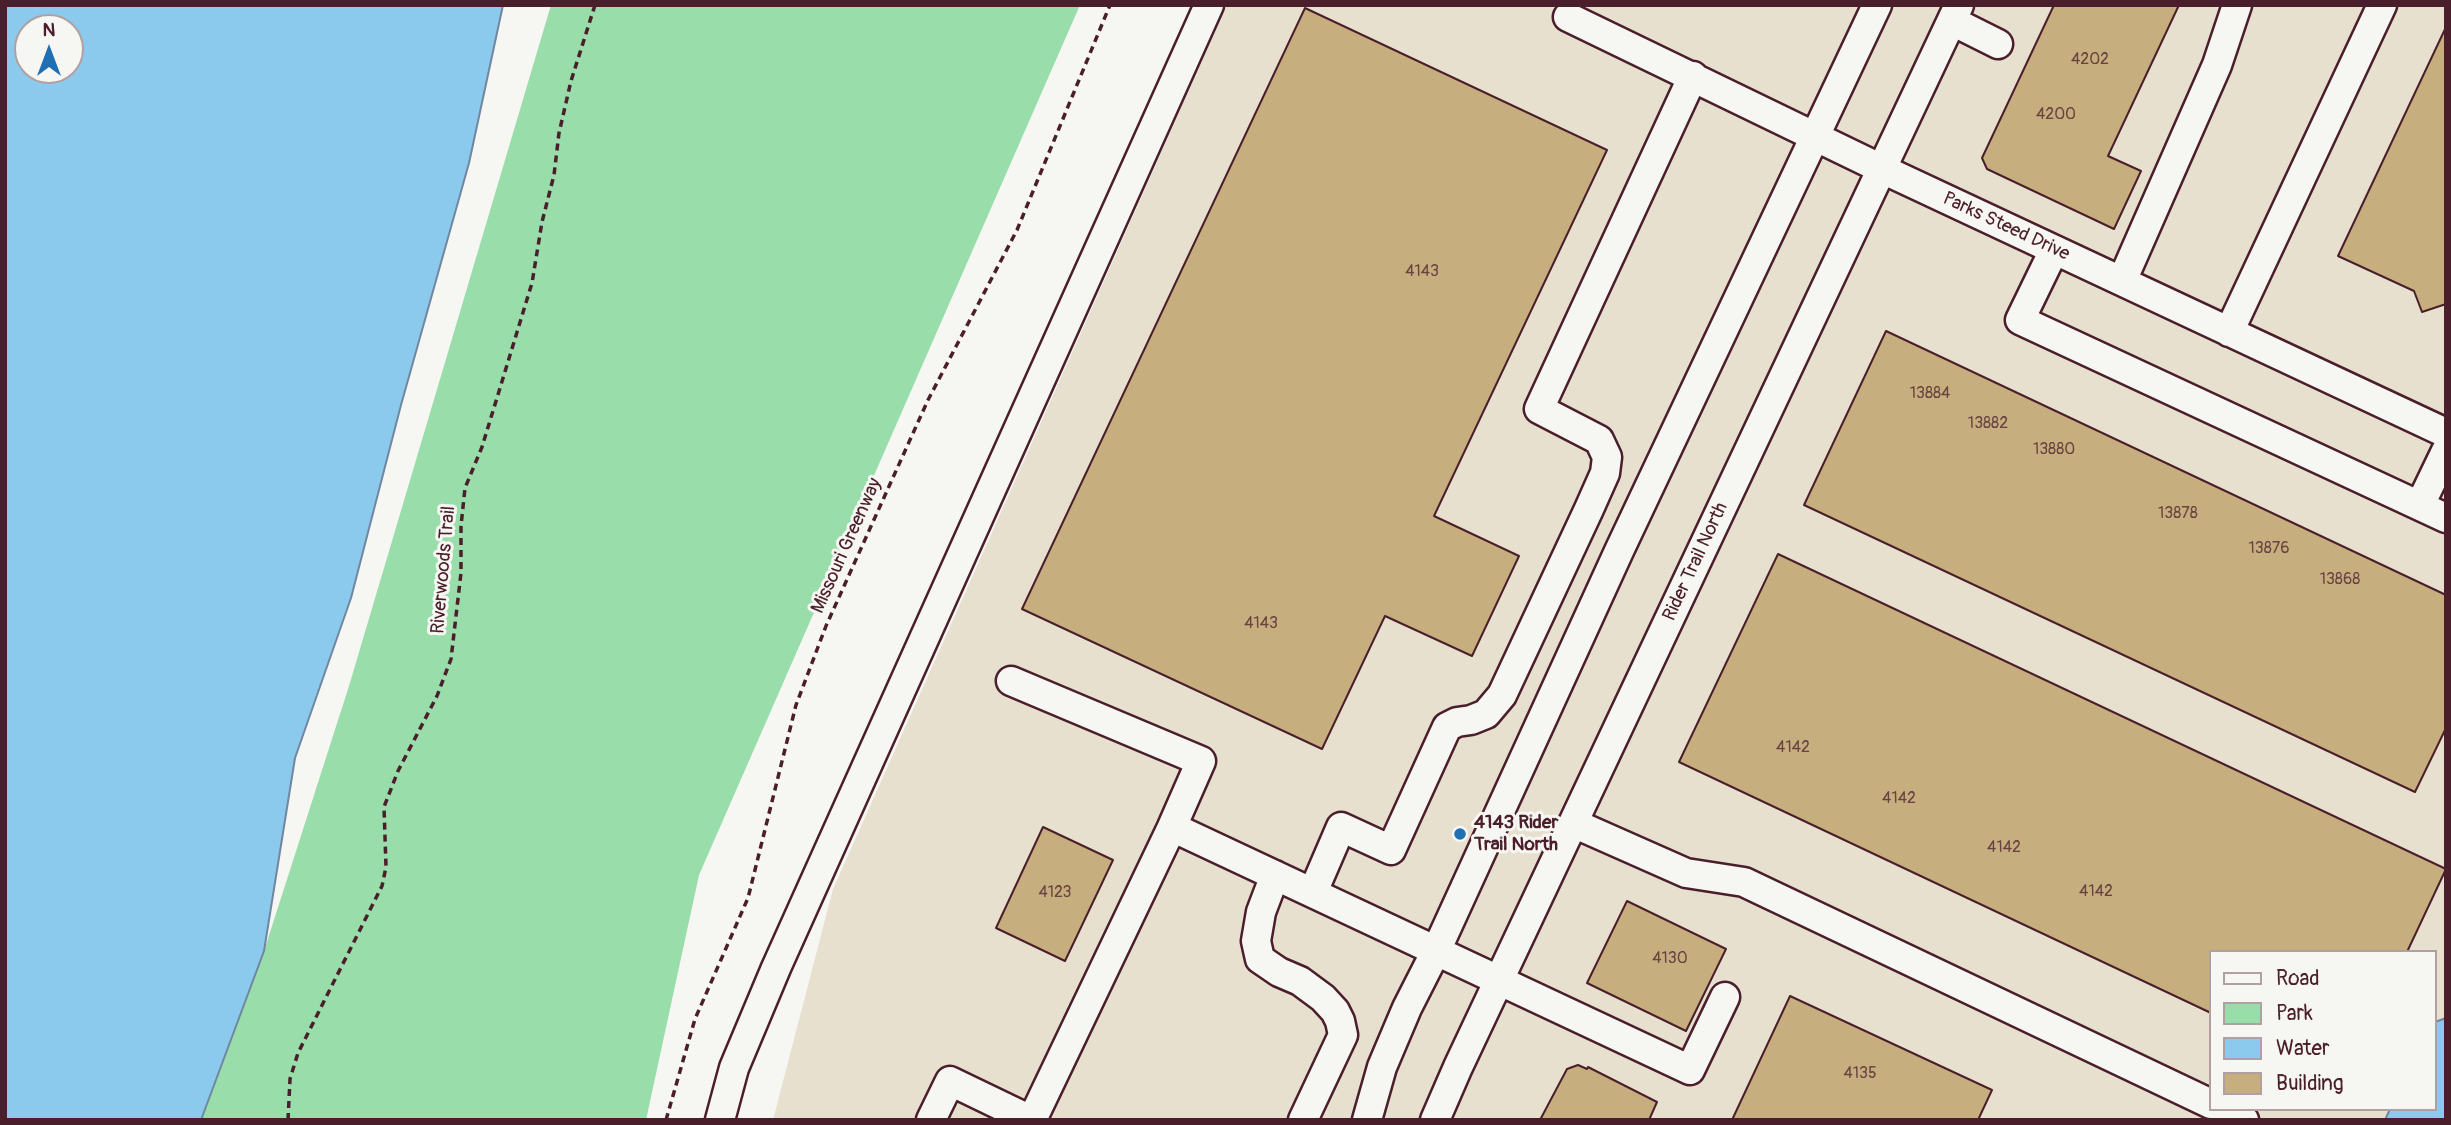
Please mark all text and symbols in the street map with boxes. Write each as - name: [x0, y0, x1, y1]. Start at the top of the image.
- north arrow: [14, 14, 84, 84]
- text: N: [43, 18, 55, 42]
- house number: 4202: [2071, 50, 2109, 70]
- house number: 4200: [2036, 105, 2076, 125]
- street label: Parks Steed Drive: [1939, 188, 2073, 266]
- house number: 4143: [1405, 262, 1439, 282]
- house number: 13884: [1910, 384, 1950, 404]
- house number: 13882: [1968, 414, 2008, 434]
- house number: 13880: [2033, 440, 2075, 460]
- street label: Missouri Greenway: [807, 475, 887, 617]
- street label: Rider Trail North: [1659, 499, 1733, 625]
- house number: 13878: [2158, 504, 2198, 524]
- street label: Riverwoods Trail: [427, 505, 461, 635]
- house number: 13876: [2248, 539, 2290, 559]
- house number: 13868: [2320, 570, 2360, 590]
- house number: 4143: [1244, 614, 1278, 634]
- house number: 4142: [1776, 738, 1810, 758]
- house number: 4142: [1882, 789, 1916, 809]
- place label: 4143 Rider Trail North: [1474, 812, 1558, 856]
- marker: 4143 Rider Trail North: [1452, 826, 1468, 842]
- house number: 4142: [1987, 838, 2021, 858]
- house number: 4142: [2079, 882, 2113, 902]
- house number: 4123: [1039, 883, 1071, 903]
- house number: 4130: [1652, 949, 1688, 969]
- legend: [2210, 950, 2437, 1111]
- text: Road: [2276, 965, 2320, 992]
- text: Park: [2276, 1000, 2313, 1027]
- text: Water: [2276, 1035, 2329, 1062]
- house number: 4135: [1843, 1064, 1877, 1084]
- text: Building: [2276, 1070, 2343, 1097]

